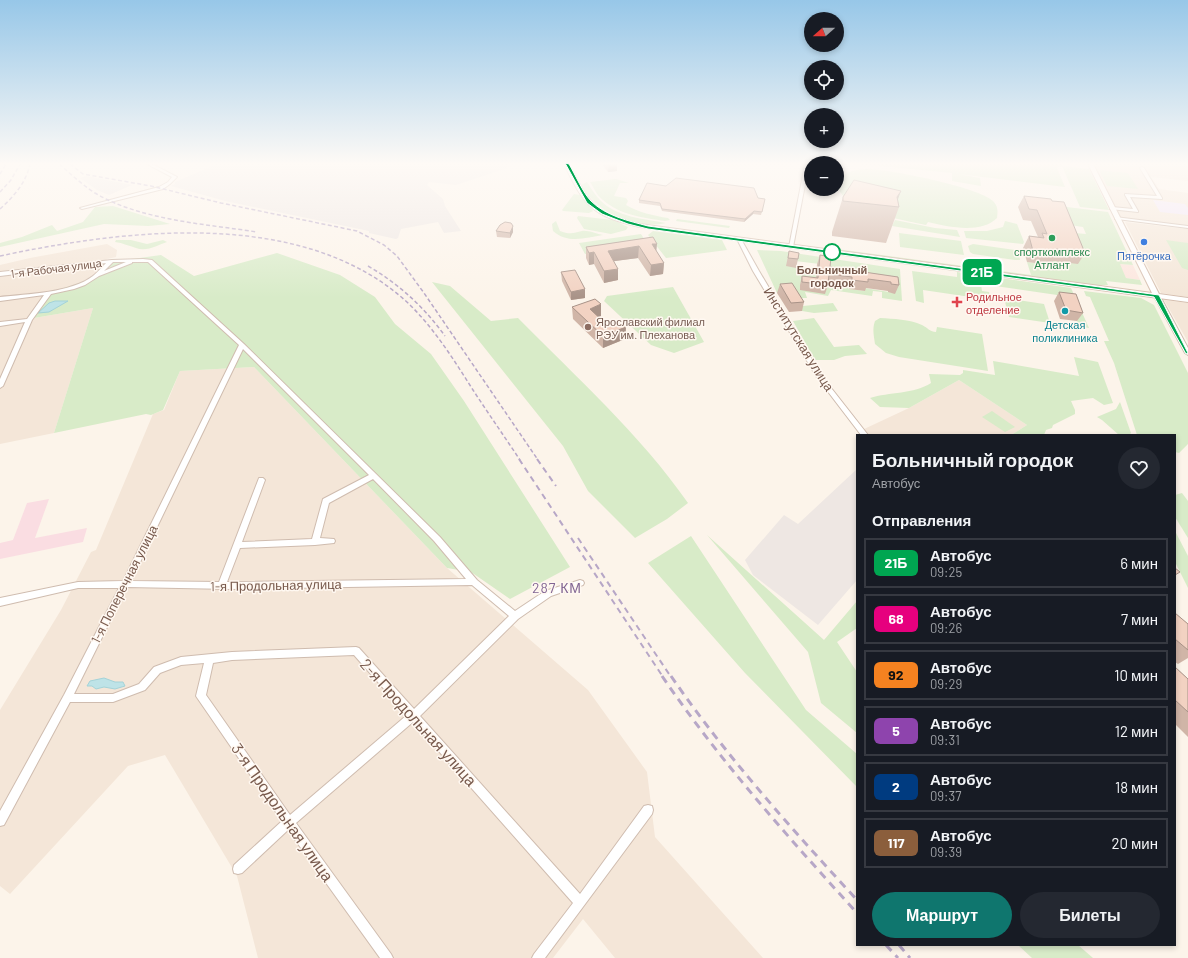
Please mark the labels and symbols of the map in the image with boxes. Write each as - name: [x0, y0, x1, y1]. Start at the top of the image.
- north arrow: [804, 12, 844, 52]
- marker: спорткомплекс Атлант: [1047, 233, 1057, 243]
- marker: Пятёрочка: [1139, 237, 1149, 247]
- marker: Больничный городок: [823, 243, 841, 261]
- place label: спорткомплекс Атлант: [1014, 245, 1091, 271]
- place label: Пятёрочка: [1117, 249, 1172, 262]
- street label: 1-я Рабочая улица: [10, 256, 103, 280]
- line badge: 21Б: [959, 259, 1005, 285]
- place label: Больничный городок: [797, 263, 867, 289]
- street label: Институтская улица: [760, 284, 838, 395]
- place label: Родильное отделение: [966, 290, 1022, 316]
- marker: Родильное отделение: [951, 296, 963, 308]
- marker: Детская поликлиника: [1060, 306, 1070, 316]
- place label: Ярославский филиал РЭУ им. Плеханова: [596, 315, 705, 341]
- place label: Детская поликлиника: [1032, 318, 1099, 344]
- marker: Ярославский филиал РЭУ им. Плеханова: [583, 322, 593, 332]
- street label: 1-я Поперечная улица: [87, 521, 161, 646]
- street label: 1-я Продольная улица: [210, 576, 343, 594]
- district label: 287 КМ: [532, 579, 582, 596]
- street label: 2-я Продольная улица: [357, 654, 481, 790]
- street label: 3-я Продольная улица: [228, 739, 338, 885]

